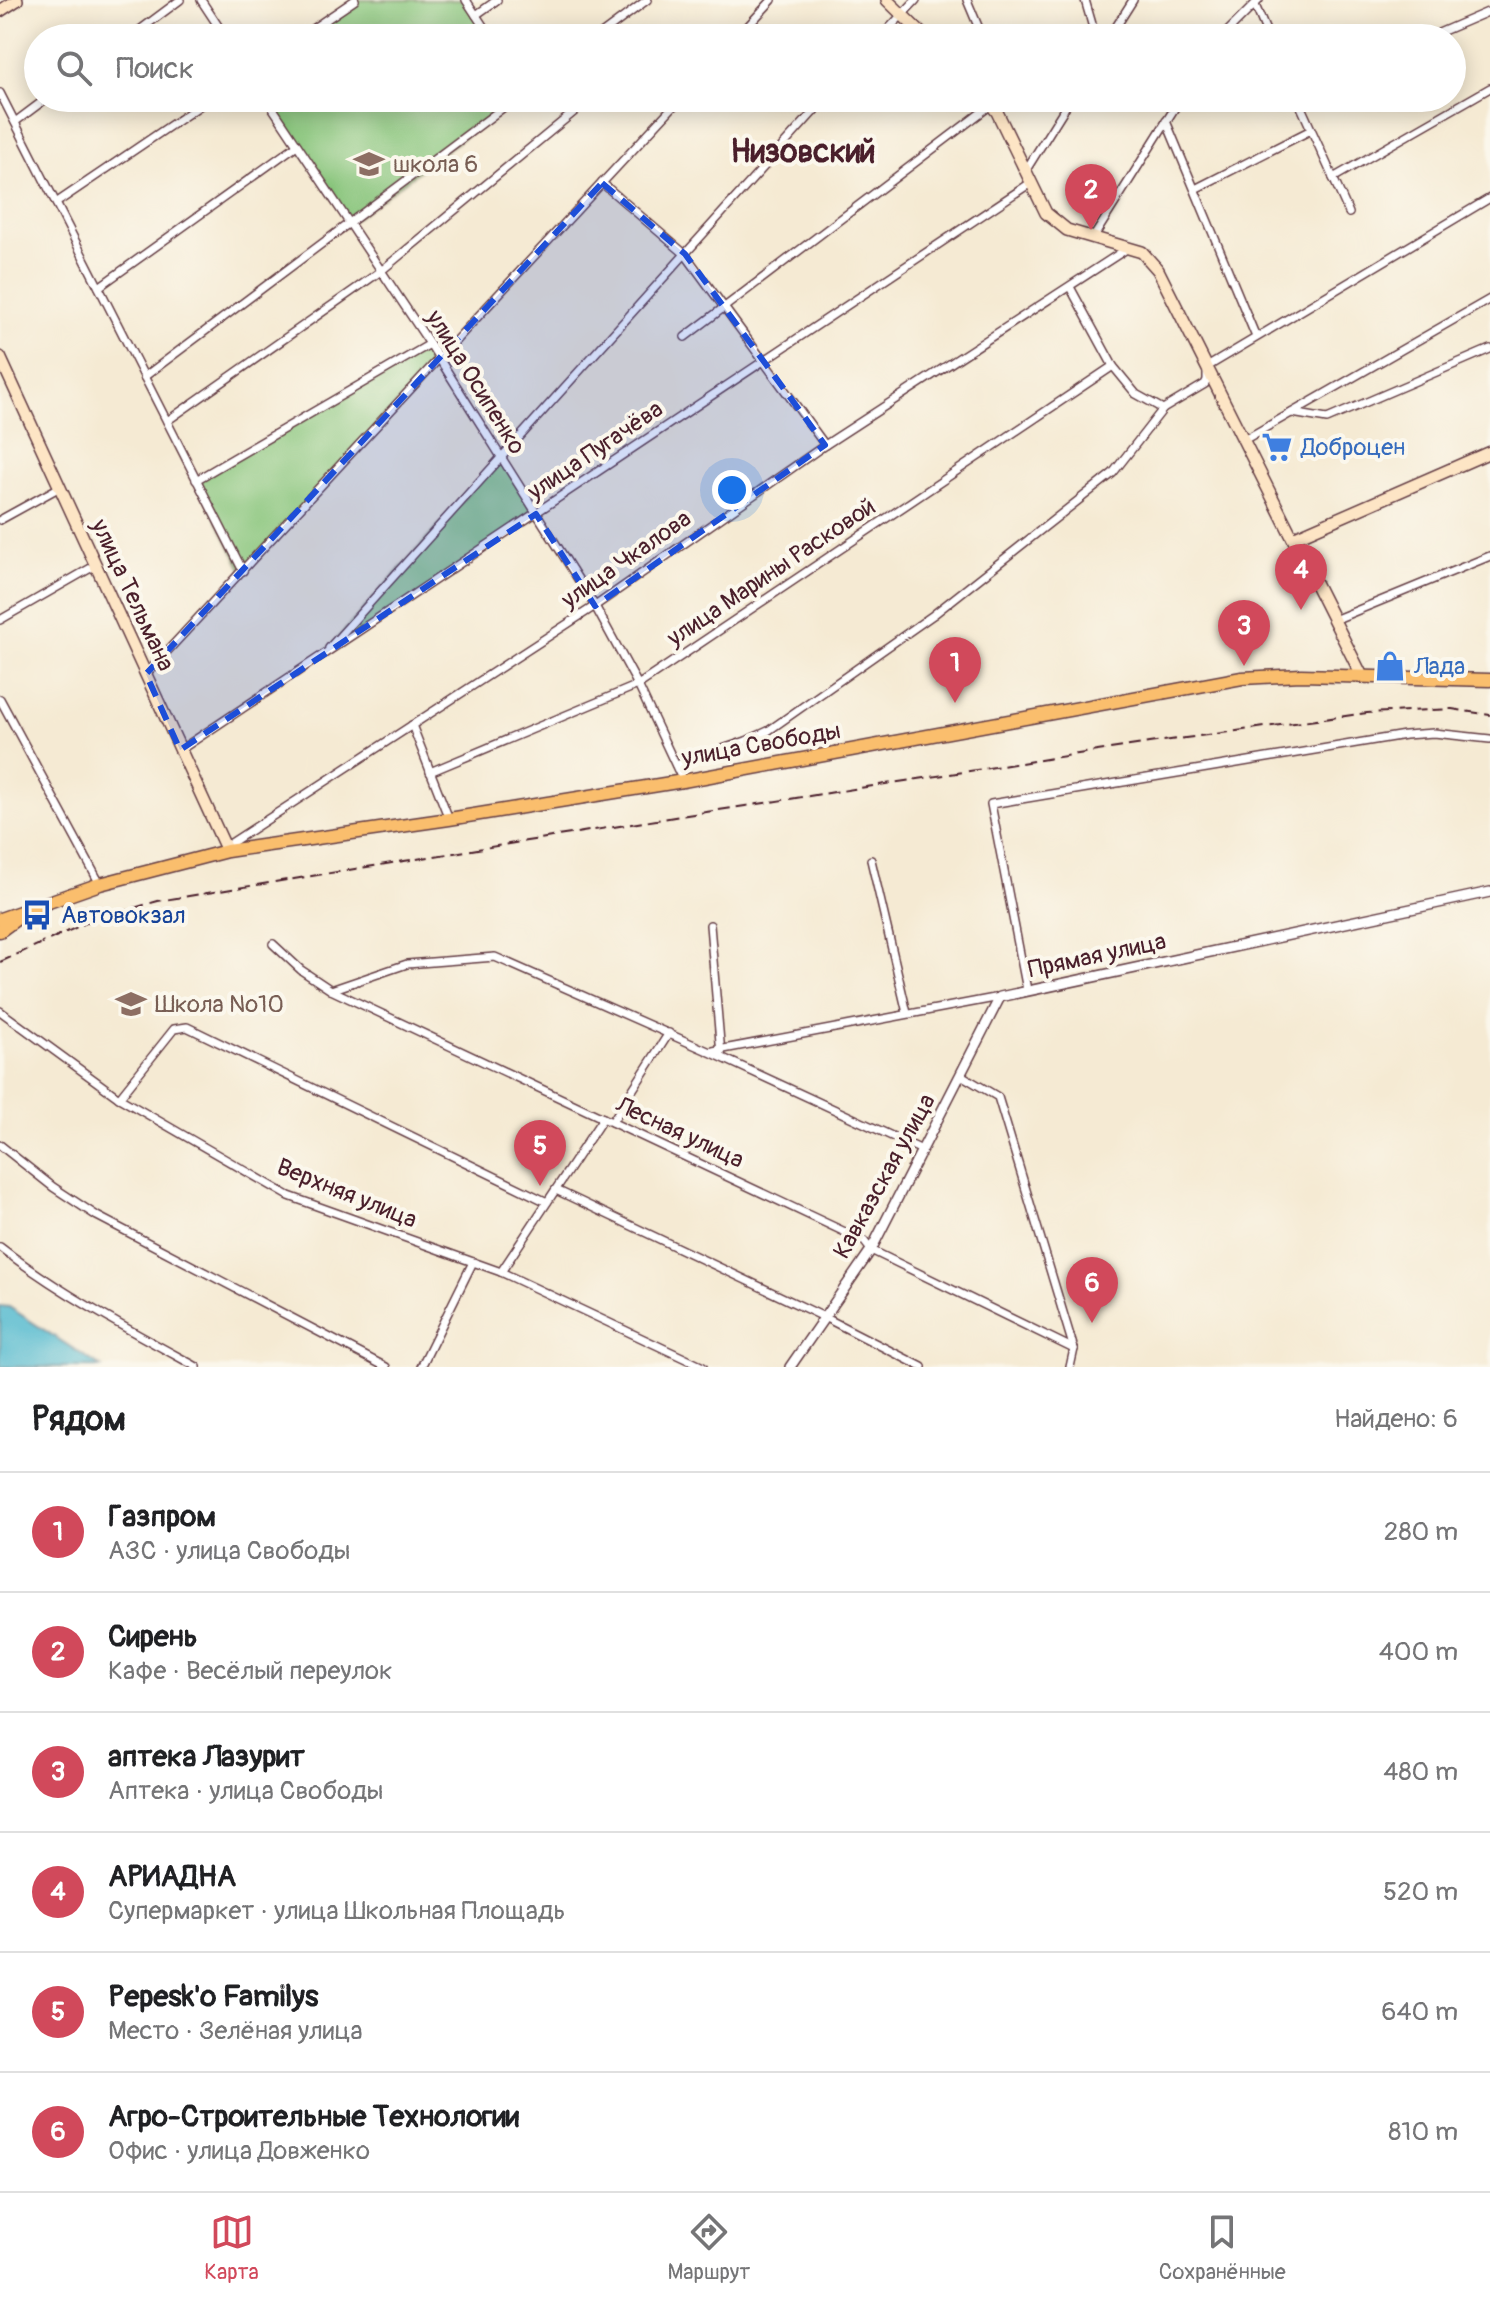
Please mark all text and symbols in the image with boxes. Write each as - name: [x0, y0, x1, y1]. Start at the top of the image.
- search box: [24, 24, 1466, 112]
- icon: search: [52, 46, 96, 90]
- text: Поиск: [116, 50, 194, 87]
- district label: Низовский: [730, 132, 876, 172]
- school or university icon: школа 6: [352, 147, 386, 181]
- place label: школа 6: [393, 150, 478, 179]
- pin: 2: [1065, 164, 1117, 230]
- street label: улица Осипенко: [419, 304, 531, 460]
- street label: улица Пугачёва: [521, 394, 668, 507]
- supermarket icon: Доброцен: [1260, 430, 1294, 464]
- place label: Доброцен: [1300, 433, 1405, 462]
- your location: [712, 470, 752, 510]
- street label: улица Марины Расковой: [661, 492, 881, 653]
- street label: улица Чкалова: [555, 504, 697, 615]
- street label: улица Тельмана: [84, 514, 180, 676]
- pin: 4: [1275, 544, 1327, 610]
- pin: 3: [1218, 600, 1270, 666]
- pin: 1: [929, 637, 981, 703]
- shop icon: Лада: [1373, 649, 1407, 683]
- place label: Лада: [1413, 652, 1465, 681]
- street label: улица Свободы: [678, 716, 843, 773]
- bus stop icon: Автовокзал: [20, 898, 54, 932]
- place label: Автовокзал: [61, 901, 186, 930]
- street label: Прямая улица: [1026, 927, 1169, 984]
- school or university icon: Школа №10: [114, 987, 148, 1021]
- place label: Школа №10: [155, 990, 284, 1019]
- street label: Кавказская улица: [827, 1089, 942, 1264]
- street label: Лесная улица: [610, 1090, 748, 1175]
- pin: 5: [514, 1120, 566, 1186]
- street label: Верхняя улица: [273, 1152, 421, 1235]
- pin: 6: [1066, 1257, 1118, 1323]
- text: Рядом: [32, 1398, 126, 1441]
- text: Найдено: 6: [1334, 1403, 1458, 1435]
- text: Газпром: [108, 1498, 216, 1535]
- text: 1: [53, 1516, 63, 1548]
- text: 280 m: [1384, 1516, 1458, 1548]
- text: АЗС · улица Свободы: [108, 1535, 351, 1567]
- text: Сирень: [108, 1618, 198, 1655]
- text: 2: [51, 1636, 65, 1668]
- text: 400 m: [1379, 1636, 1458, 1668]
- text: Кафе · Весёлый переулок: [108, 1655, 393, 1687]
- text: аптека Лазурит: [108, 1738, 305, 1775]
- text: 3: [51, 1756, 65, 1788]
- text: 480 m: [1383, 1756, 1458, 1788]
- text: Аптека · улица Свободы: [108, 1775, 384, 1807]
- text: АРИАДНА: [108, 1858, 236, 1895]
- text: 4: [50, 1876, 66, 1908]
- text: 520 m: [1383, 1876, 1458, 1908]
- text: Супермаркет · улица Школьная Площадь: [108, 1895, 565, 1927]
- text: Pepesk'o Familys: [108, 1978, 318, 2015]
- text: 5: [51, 1996, 65, 2028]
- text: 640 m: [1381, 1996, 1458, 2028]
- text: Место · Зелёная улица: [108, 2015, 363, 2047]
- text: Агро-Строительные Технологии: [108, 2098, 519, 2135]
- text: 6: [50, 2116, 66, 2148]
- text: 810 m: [1388, 2116, 1458, 2148]
- text: Офис · улица Довженко: [108, 2135, 370, 2167]
- tab: Карта: [204, 2210, 259, 2286]
- tab: Маршрут: [667, 2210, 750, 2286]
- tab: Сохранённые: [1159, 2210, 1286, 2286]

